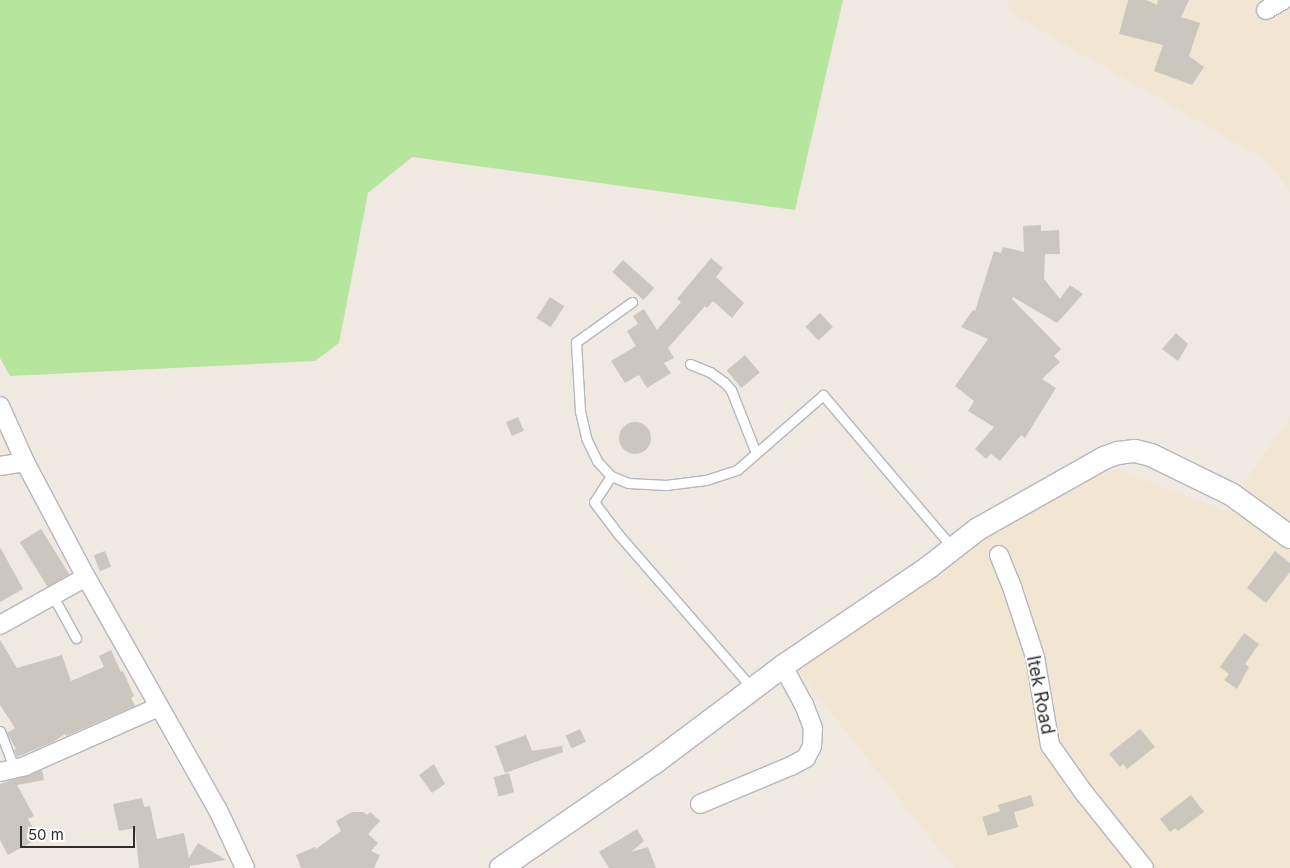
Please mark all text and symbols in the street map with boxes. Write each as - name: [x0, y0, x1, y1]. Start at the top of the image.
- street label: Itek Road: [1022, 654, 1058, 736]
- scale bar: [22, 816, 138, 848]
- text: 50 m: [28, 825, 64, 844]

